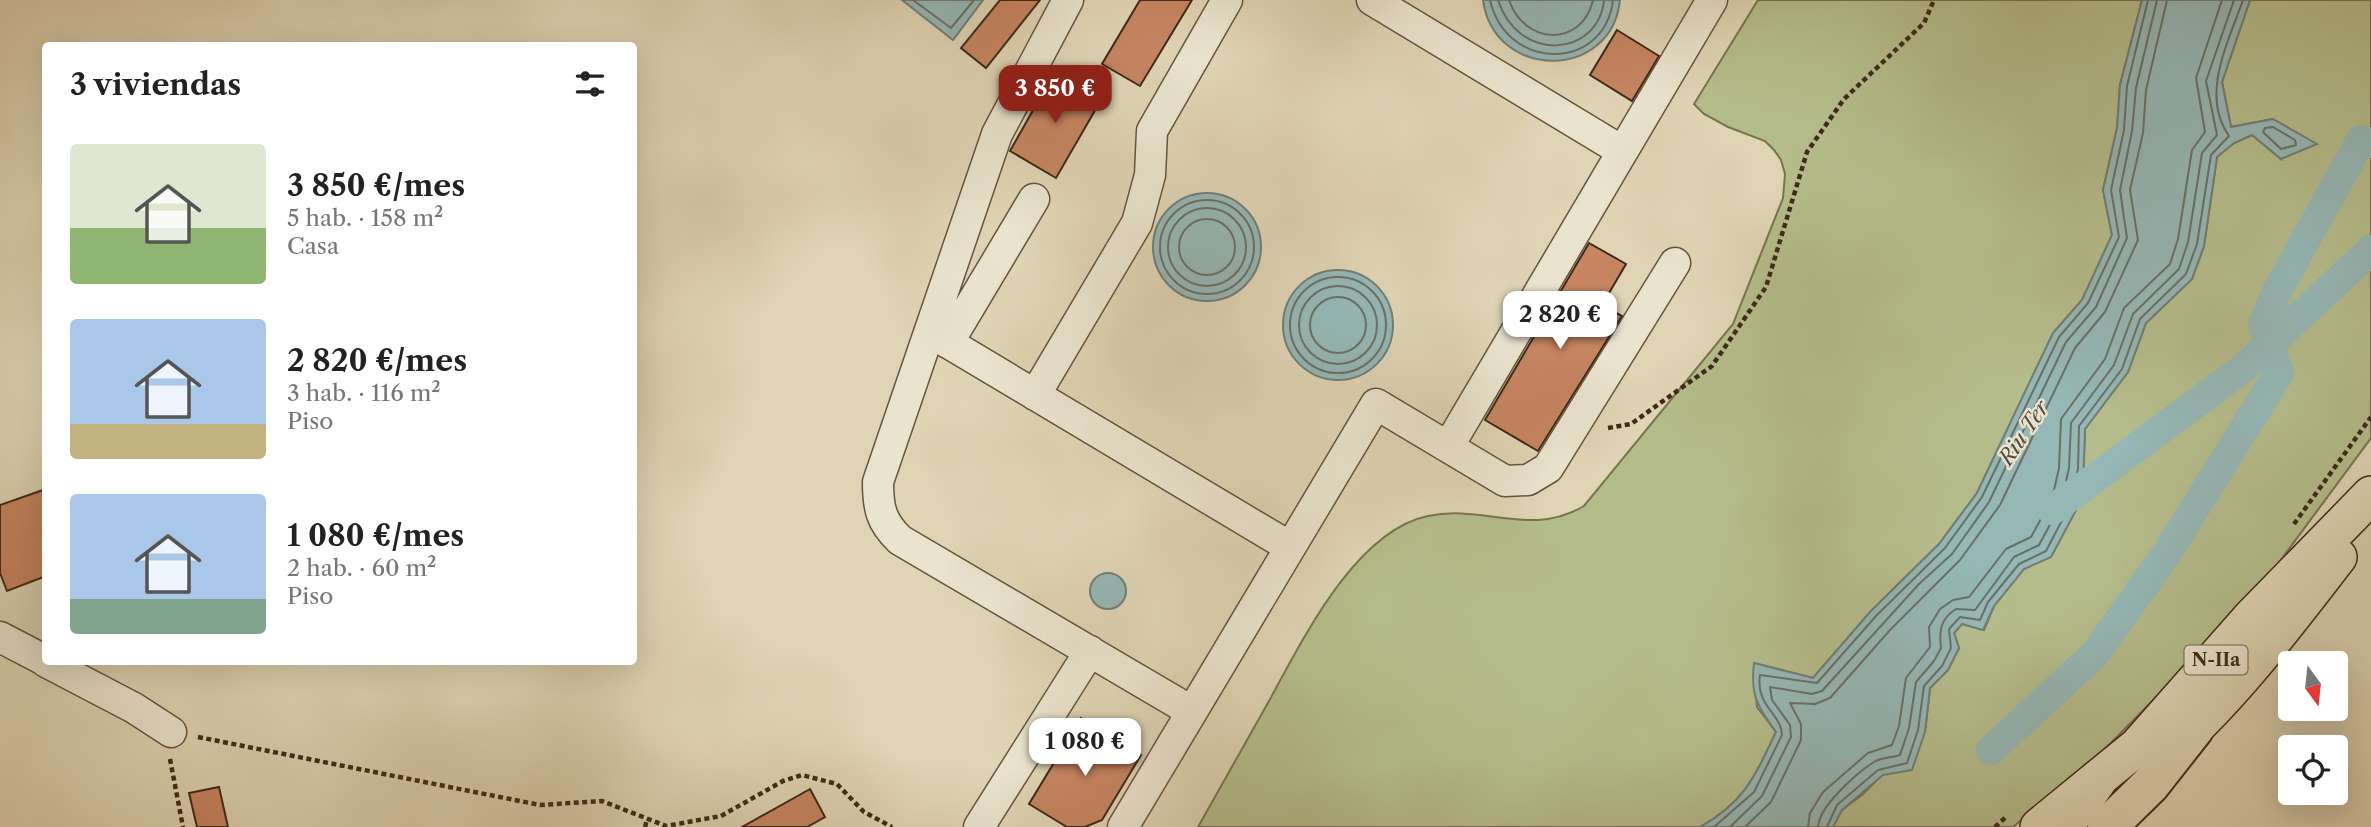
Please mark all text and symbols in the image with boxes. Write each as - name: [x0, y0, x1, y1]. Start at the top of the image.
- icon: filters: [571, 65, 609, 103]
- text: 3 viviendas: [70, 66, 241, 103]
- pin: 3 850 €: [990, 66, 1120, 125]
- text: 3 850 €: [1015, 74, 1095, 102]
- text: 3 850 €/mes: [287, 167, 465, 204]
- icon: home: [126, 172, 210, 256]
- text: 5 hab. · 158 m²: [287, 204, 444, 232]
- text: Casa: [287, 232, 339, 260]
- pin: 2 820 €: [1495, 292, 1625, 351]
- text: 2 820 €: [1519, 300, 1601, 328]
- text: 2 820 €/mes: [287, 342, 467, 379]
- icon: home: [126, 347, 210, 431]
- text: 3 hab. · 116 m²: [287, 379, 441, 407]
- water label: Riu Ter: [1992, 395, 2055, 471]
- text: Piso: [287, 407, 333, 435]
- text: 1 080 €/mes: [287, 517, 464, 554]
- icon: home: [126, 522, 210, 606]
- text: 2 hab. · 60 m²: [287, 554, 437, 582]
- text: Piso: [287, 582, 333, 610]
- road number: N-IIa: [2184, 646, 2248, 674]
- north arrow: [2278, 651, 2348, 721]
- map controls: [2278, 651, 2348, 805]
- pin: 1 080 €: [1020, 718, 1150, 778]
- text: 1 080 €: [1045, 727, 1125, 755]
- button: locate: [2278, 735, 2348, 805]

